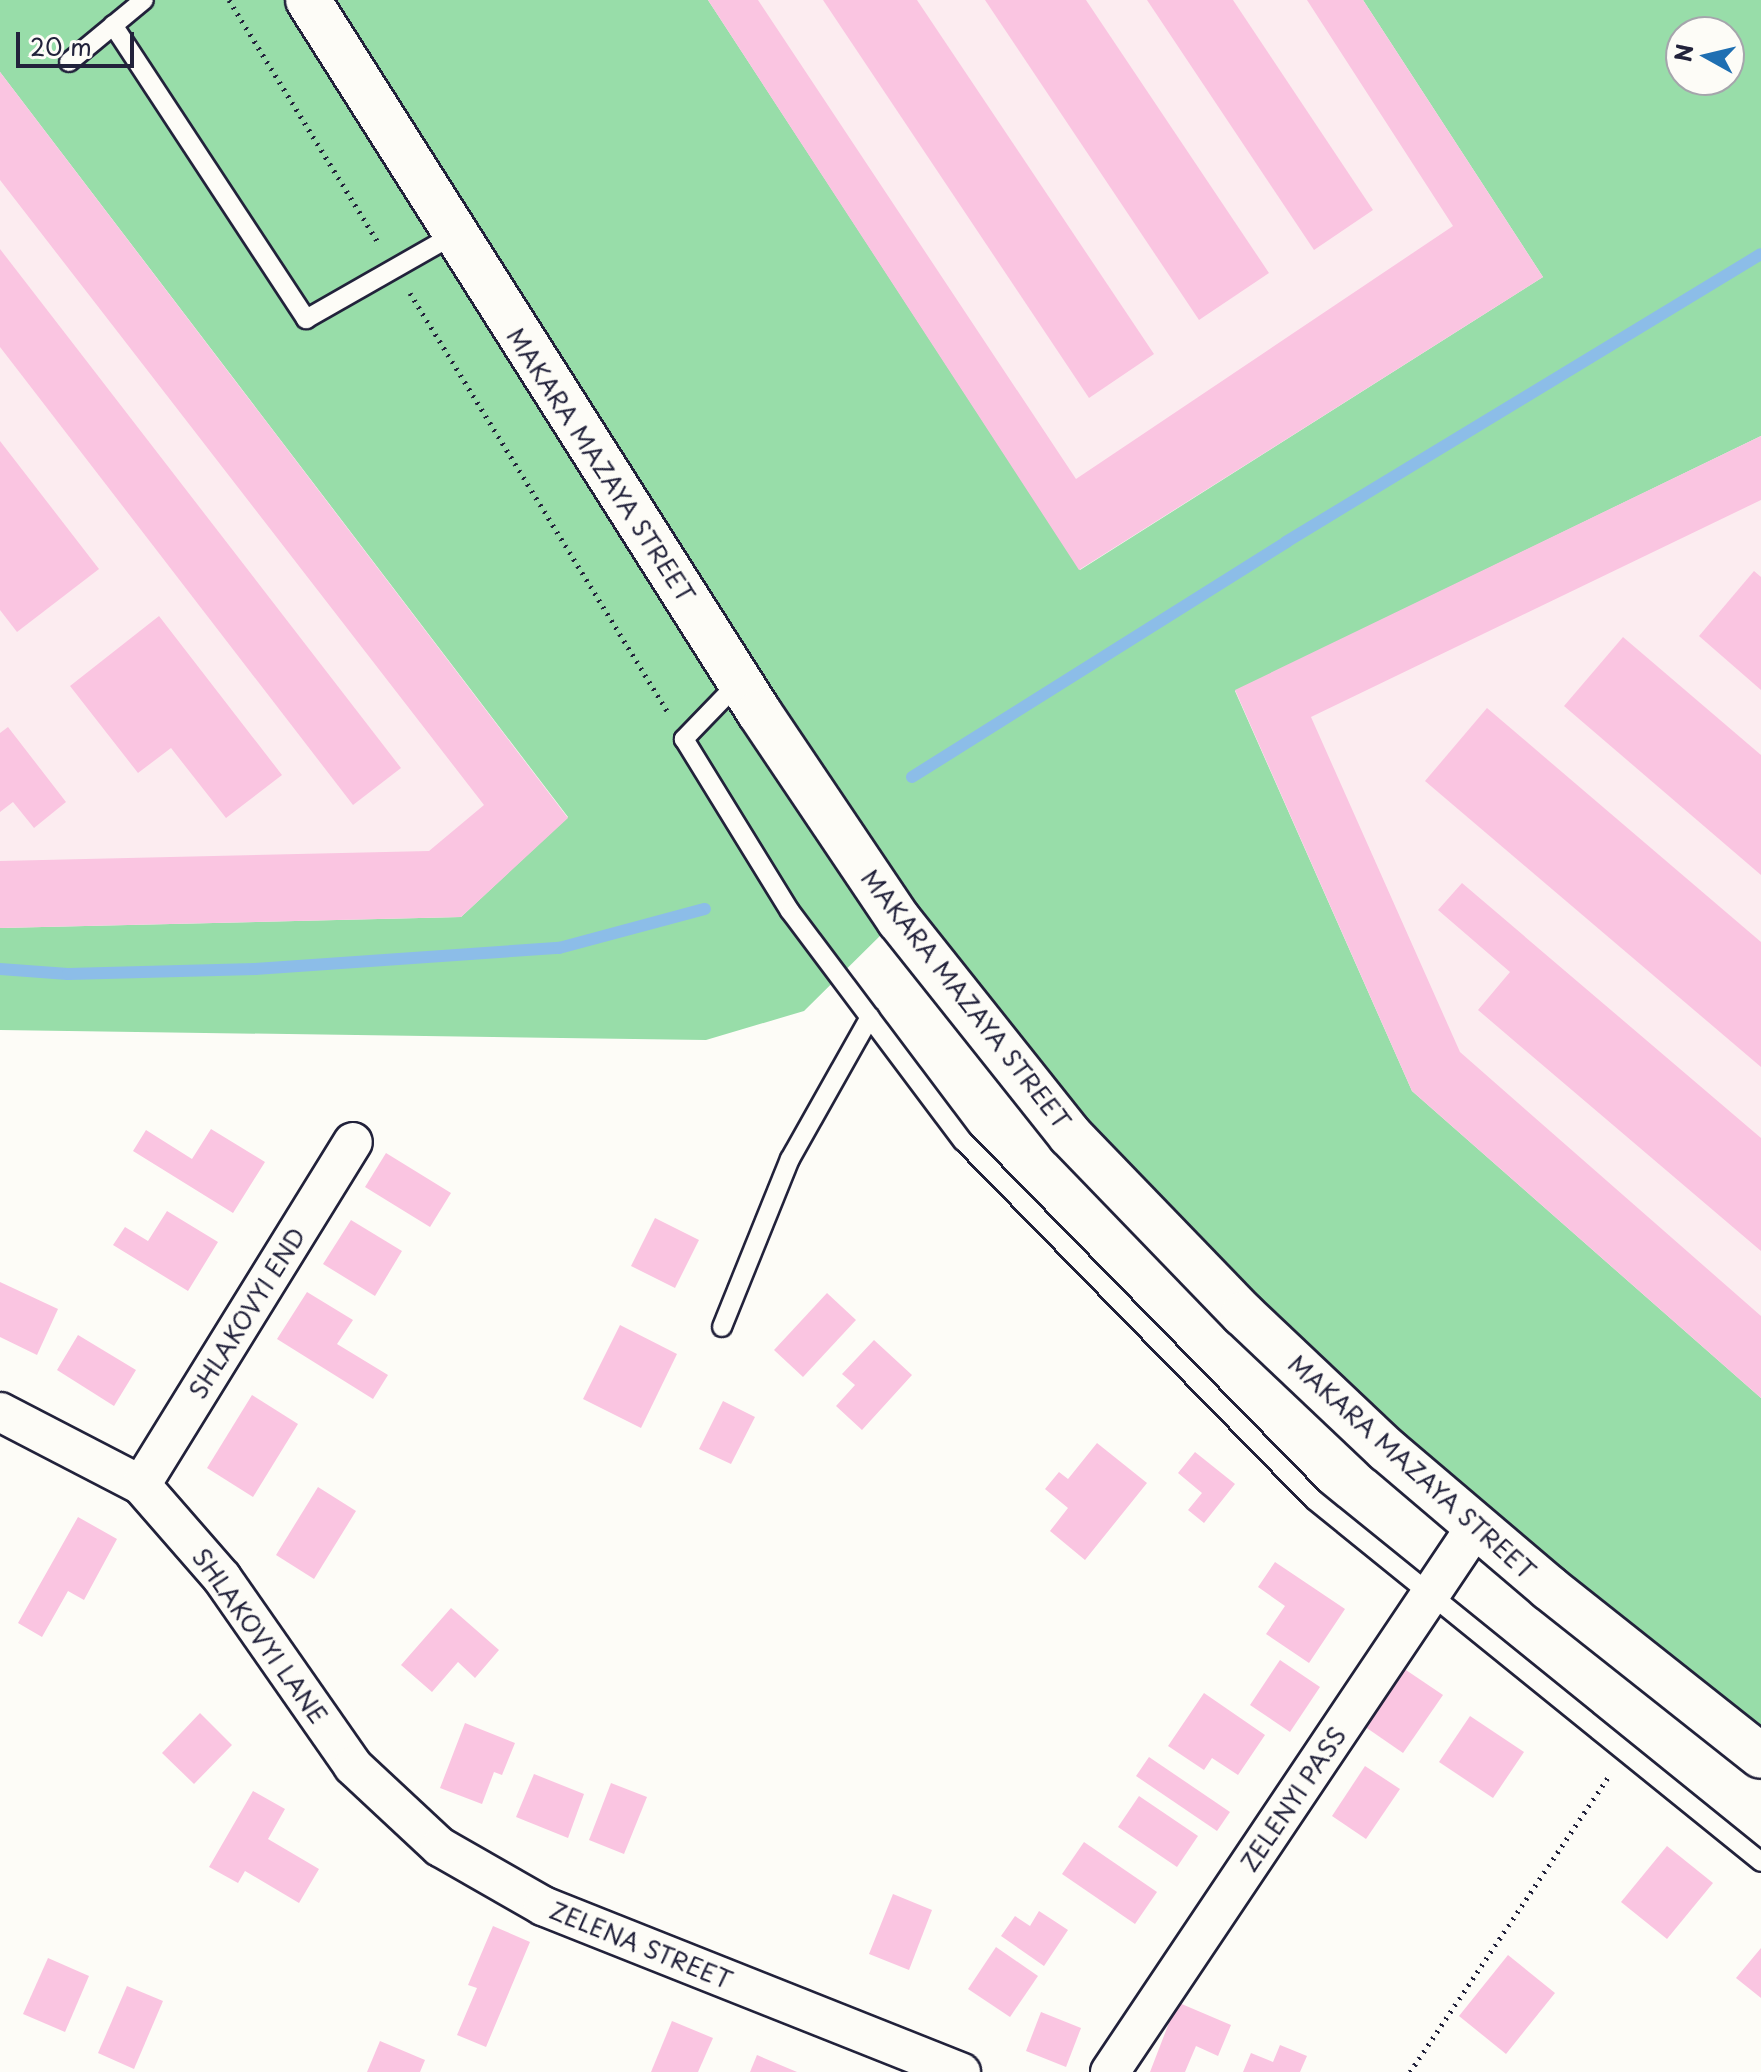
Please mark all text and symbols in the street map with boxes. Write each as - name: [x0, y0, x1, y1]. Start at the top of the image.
- scale bar: [20, 16, 138, 66]
- north arrow: [1665, 16, 1745, 96]
- text: 20 m: [30, 28, 92, 64]
- text: N: [1665, 42, 1700, 64]
- street label: MAKARA MAZAYA STREET: [500, 320, 702, 610]
- street label: MAKARA MAZAYA STREET: [854, 861, 1078, 1137]
- street label: SHLAKOVYI END: [183, 1222, 311, 1404]
- street label: MAKARA MAZAYA STREET: [1281, 1347, 1543, 1587]
- street label: SHLAKOVYI LANE: [187, 1543, 333, 1729]
- street label: ZELENYI PASS: [1234, 1721, 1352, 1877]
- street label: ZELENA STREET: [544, 1895, 738, 1995]

